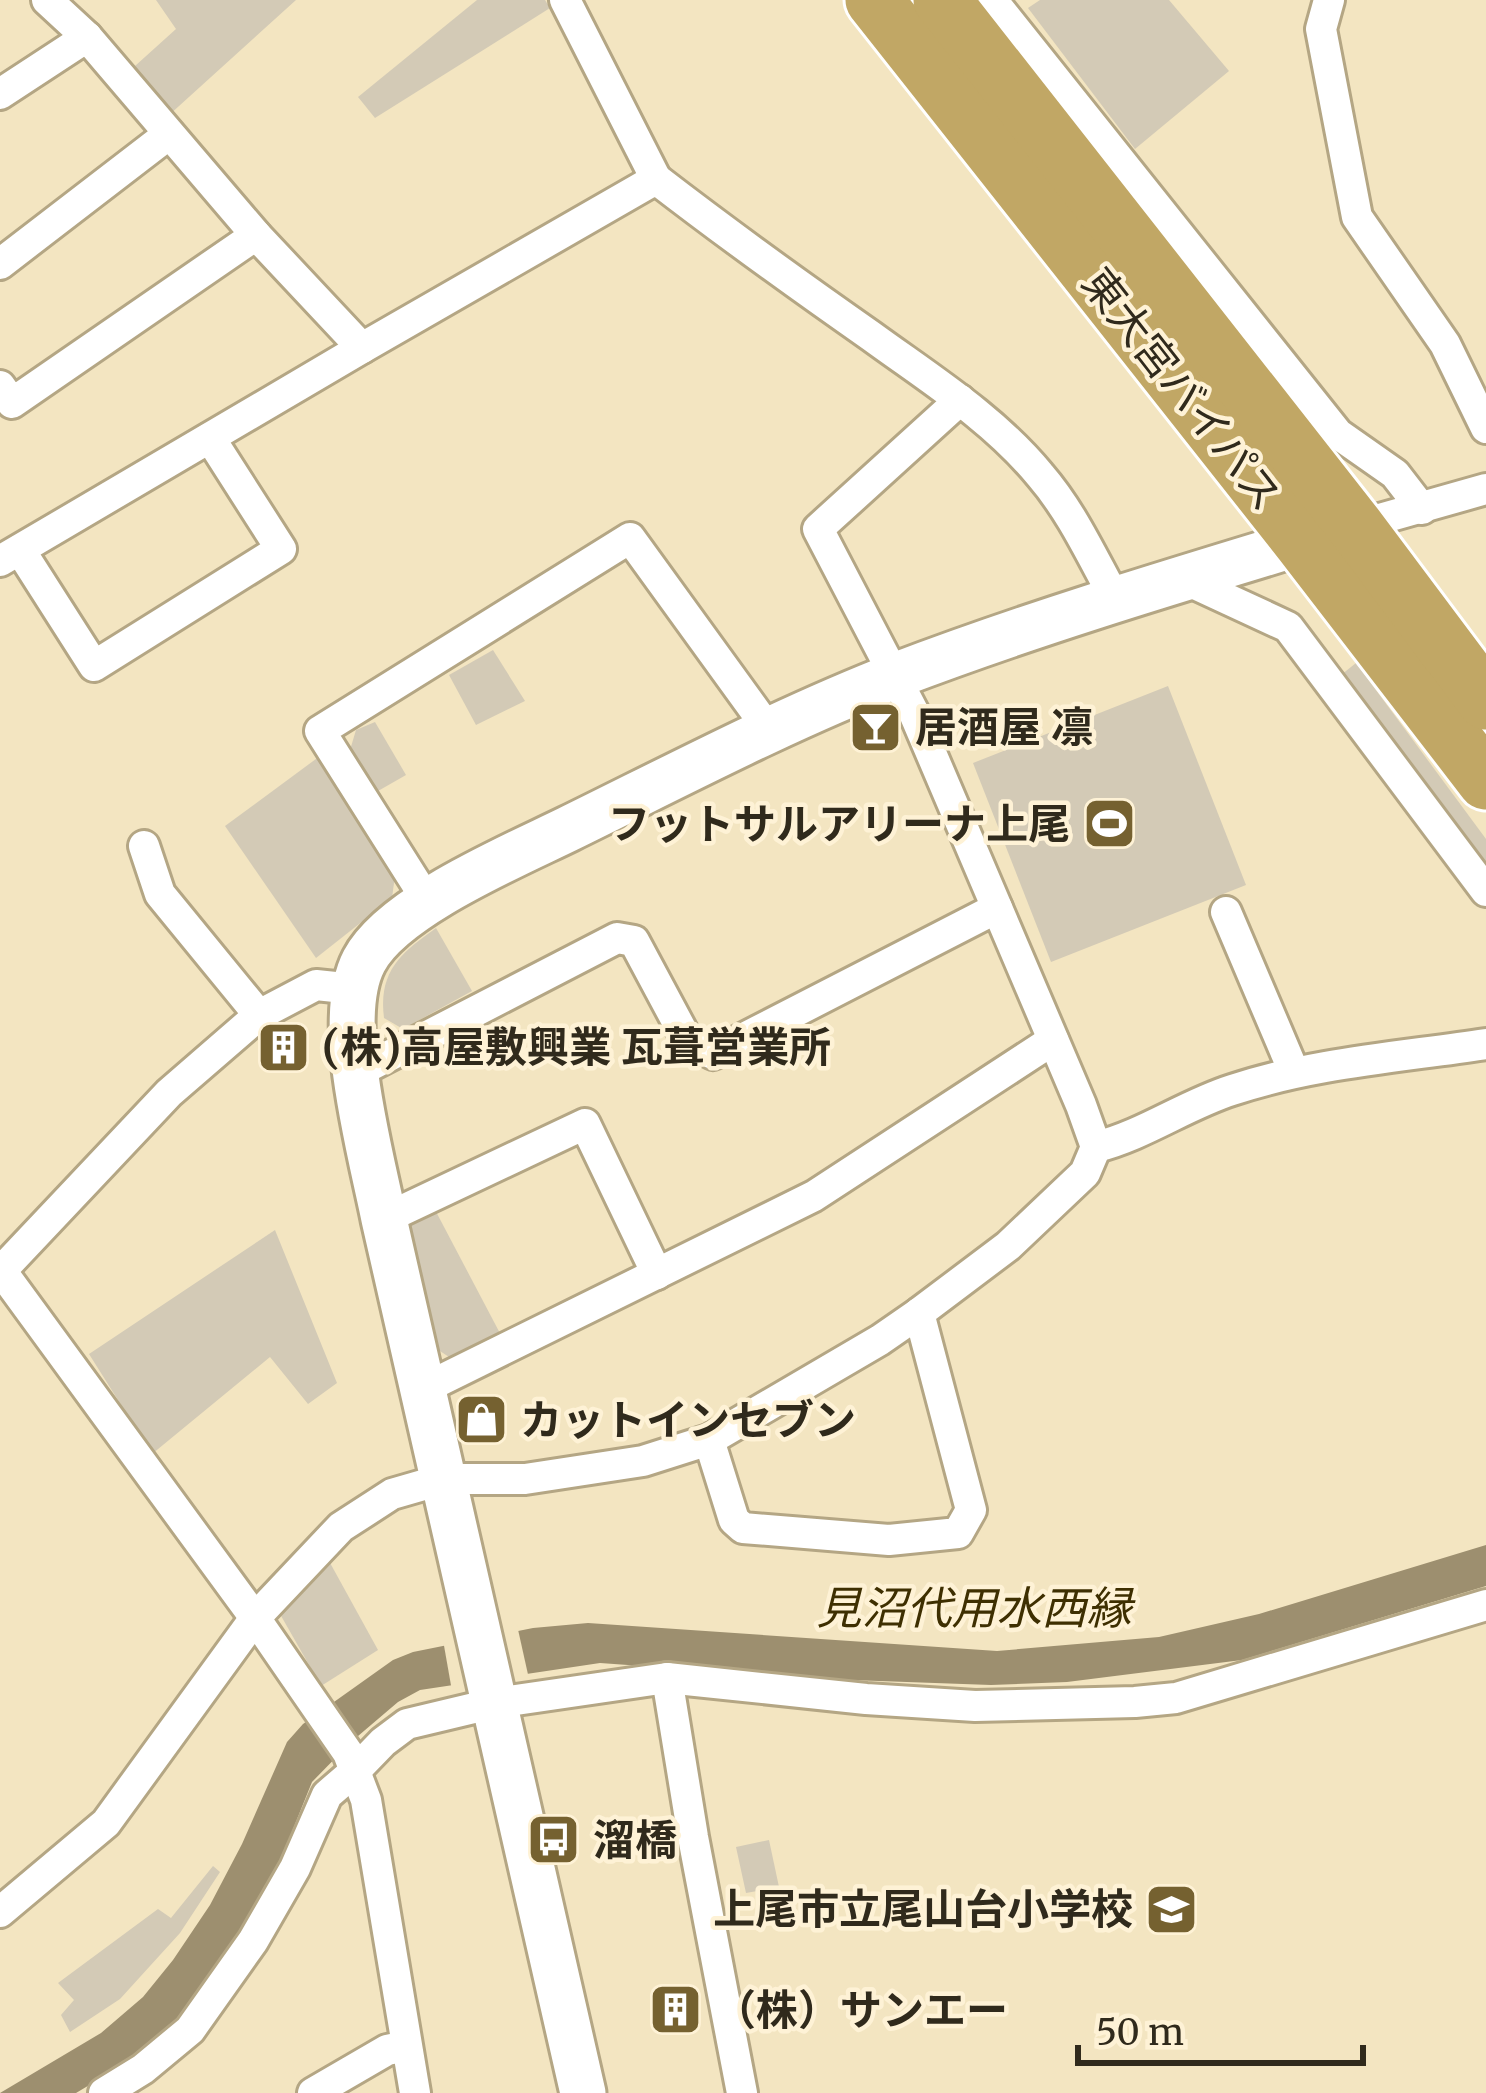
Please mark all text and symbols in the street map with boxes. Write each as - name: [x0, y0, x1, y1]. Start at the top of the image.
- street label: 東大宮バイパス: [1071, 257, 1293, 521]
- bar icon: 居酒屋 凛: [848, 699, 904, 755]
- place label: 居酒屋 凛: [915, 701, 1093, 753]
- sports icon: フットサルアリーナ上尾: [1081, 796, 1137, 852]
- place label: フットサルアリーナ上尾: [608, 798, 1070, 850]
- building icon: (株)高屋敷興業 瓦葺営業所: [255, 1019, 311, 1075]
- place label: (株)高屋敷興業 瓦葺営業所: [322, 1021, 831, 1073]
- shop icon: カットインセブン: [453, 1392, 509, 1448]
- place label: カットインセブン: [520, 1394, 856, 1446]
- water label: 見沼代用水西縁: [816, 1580, 1136, 1636]
- bus stop icon: 溜橋: [526, 1812, 582, 1868]
- place label: 溜橋: [593, 1814, 677, 1866]
- school or university icon: 上尾市立尾山台小学校: [1144, 1881, 1200, 1937]
- place label: 上尾市立尾山台小学校: [713, 1883, 1133, 1935]
- building icon: （株）サンエー: [647, 1982, 703, 2038]
- place label: （株）サンエー: [714, 1984, 1008, 2036]
- scale bar: [1078, 1991, 1363, 2065]
- text: 50 m: [1096, 2010, 1184, 2055]

